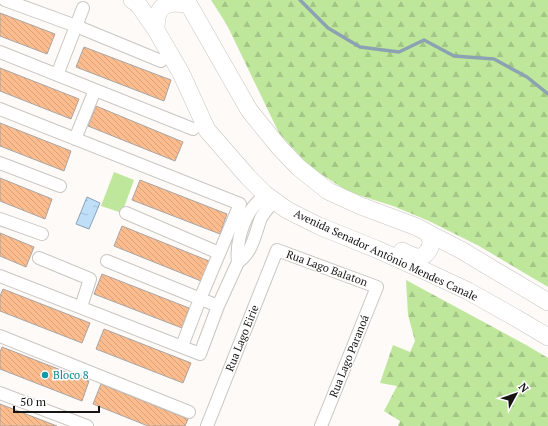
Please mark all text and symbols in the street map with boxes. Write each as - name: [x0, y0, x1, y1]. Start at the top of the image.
- street label: Avenida Senador Antônio Mendes Canale: [292, 206, 481, 304]
- street label: Rua Lago Balaton: [284, 247, 370, 289]
- street label: Rua Lago Eirie: [222, 302, 262, 373]
- street label: Rua Lago Paranoá: [326, 312, 372, 399]
- place label: Bloco 8: [53, 368, 89, 382]
- marker: Bloco 8: [40, 370, 50, 380]
- north arrow: [496, 374, 536, 414]
- text: N: [516, 380, 532, 396]
- scale bar: [14, 388, 99, 414]
- text: 50 m: [20, 394, 47, 409]

